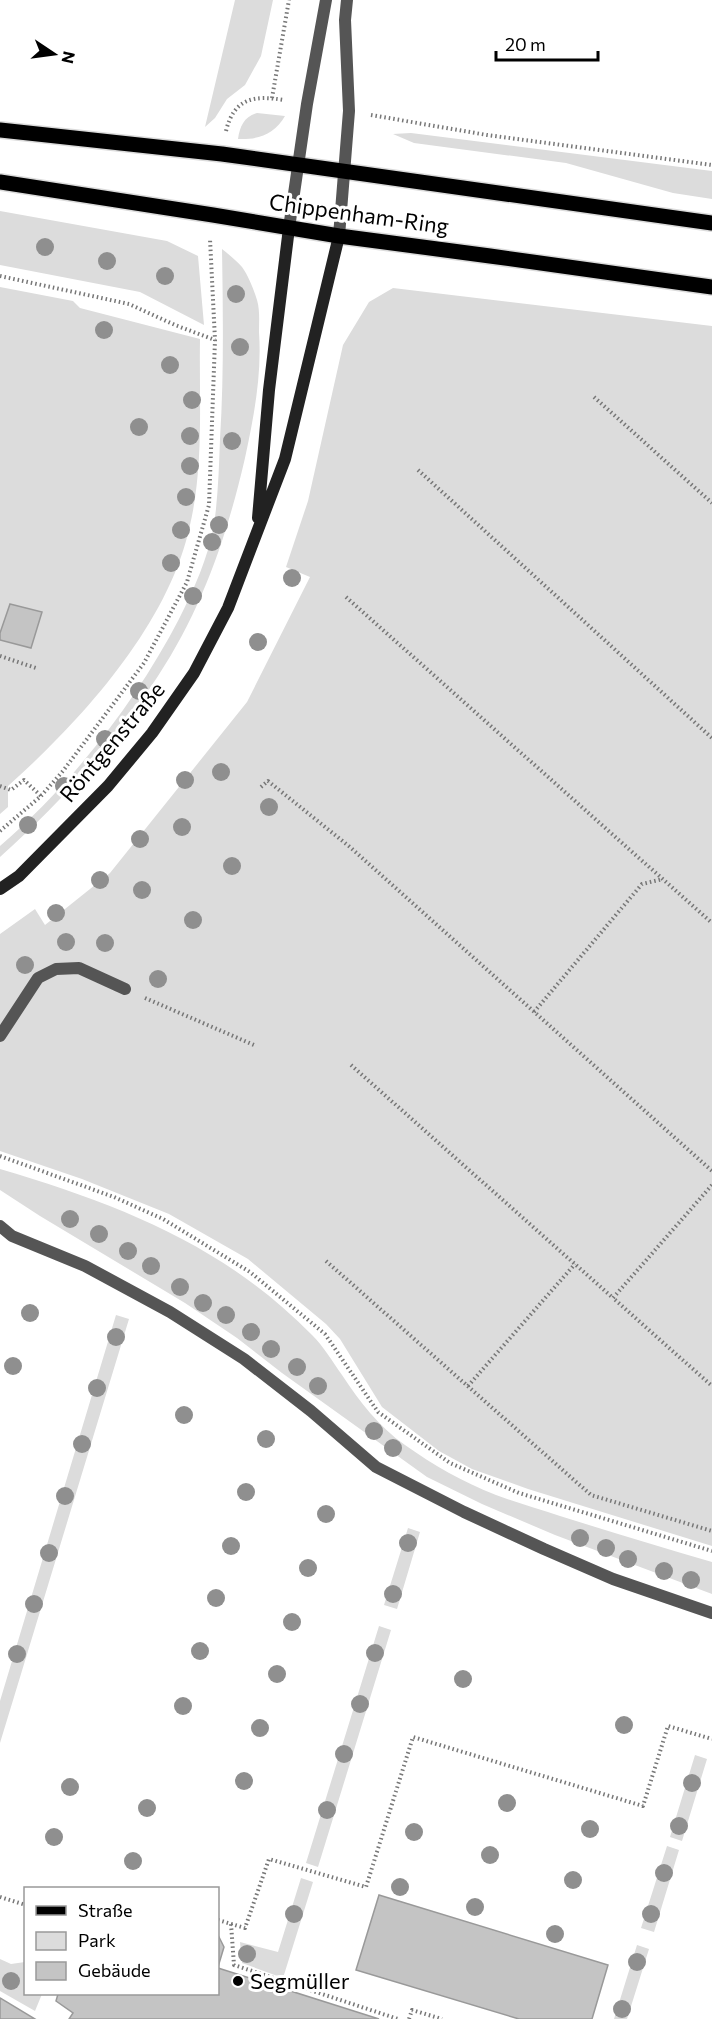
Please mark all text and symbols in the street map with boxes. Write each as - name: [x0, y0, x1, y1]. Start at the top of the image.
- north arrow: [24, 24, 84, 84]
- scale bar: [496, 24, 598, 62]
- text: 20 m: [505, 33, 546, 55]
- text: N: [58, 50, 80, 65]
- street label: Chippenham-Ring: [268, 188, 451, 239]
- street label: Röntgenstraße: [53, 676, 170, 807]
- legend: [24, 1887, 219, 1995]
- text: Straße: [78, 1899, 133, 1921]
- text: Park: [78, 1929, 116, 1951]
- text: Gebäude: [78, 1959, 151, 1981]
- place label: Segmüller: [250, 1967, 350, 1994]
- marker: Segmüller: [231, 1974, 245, 1988]

